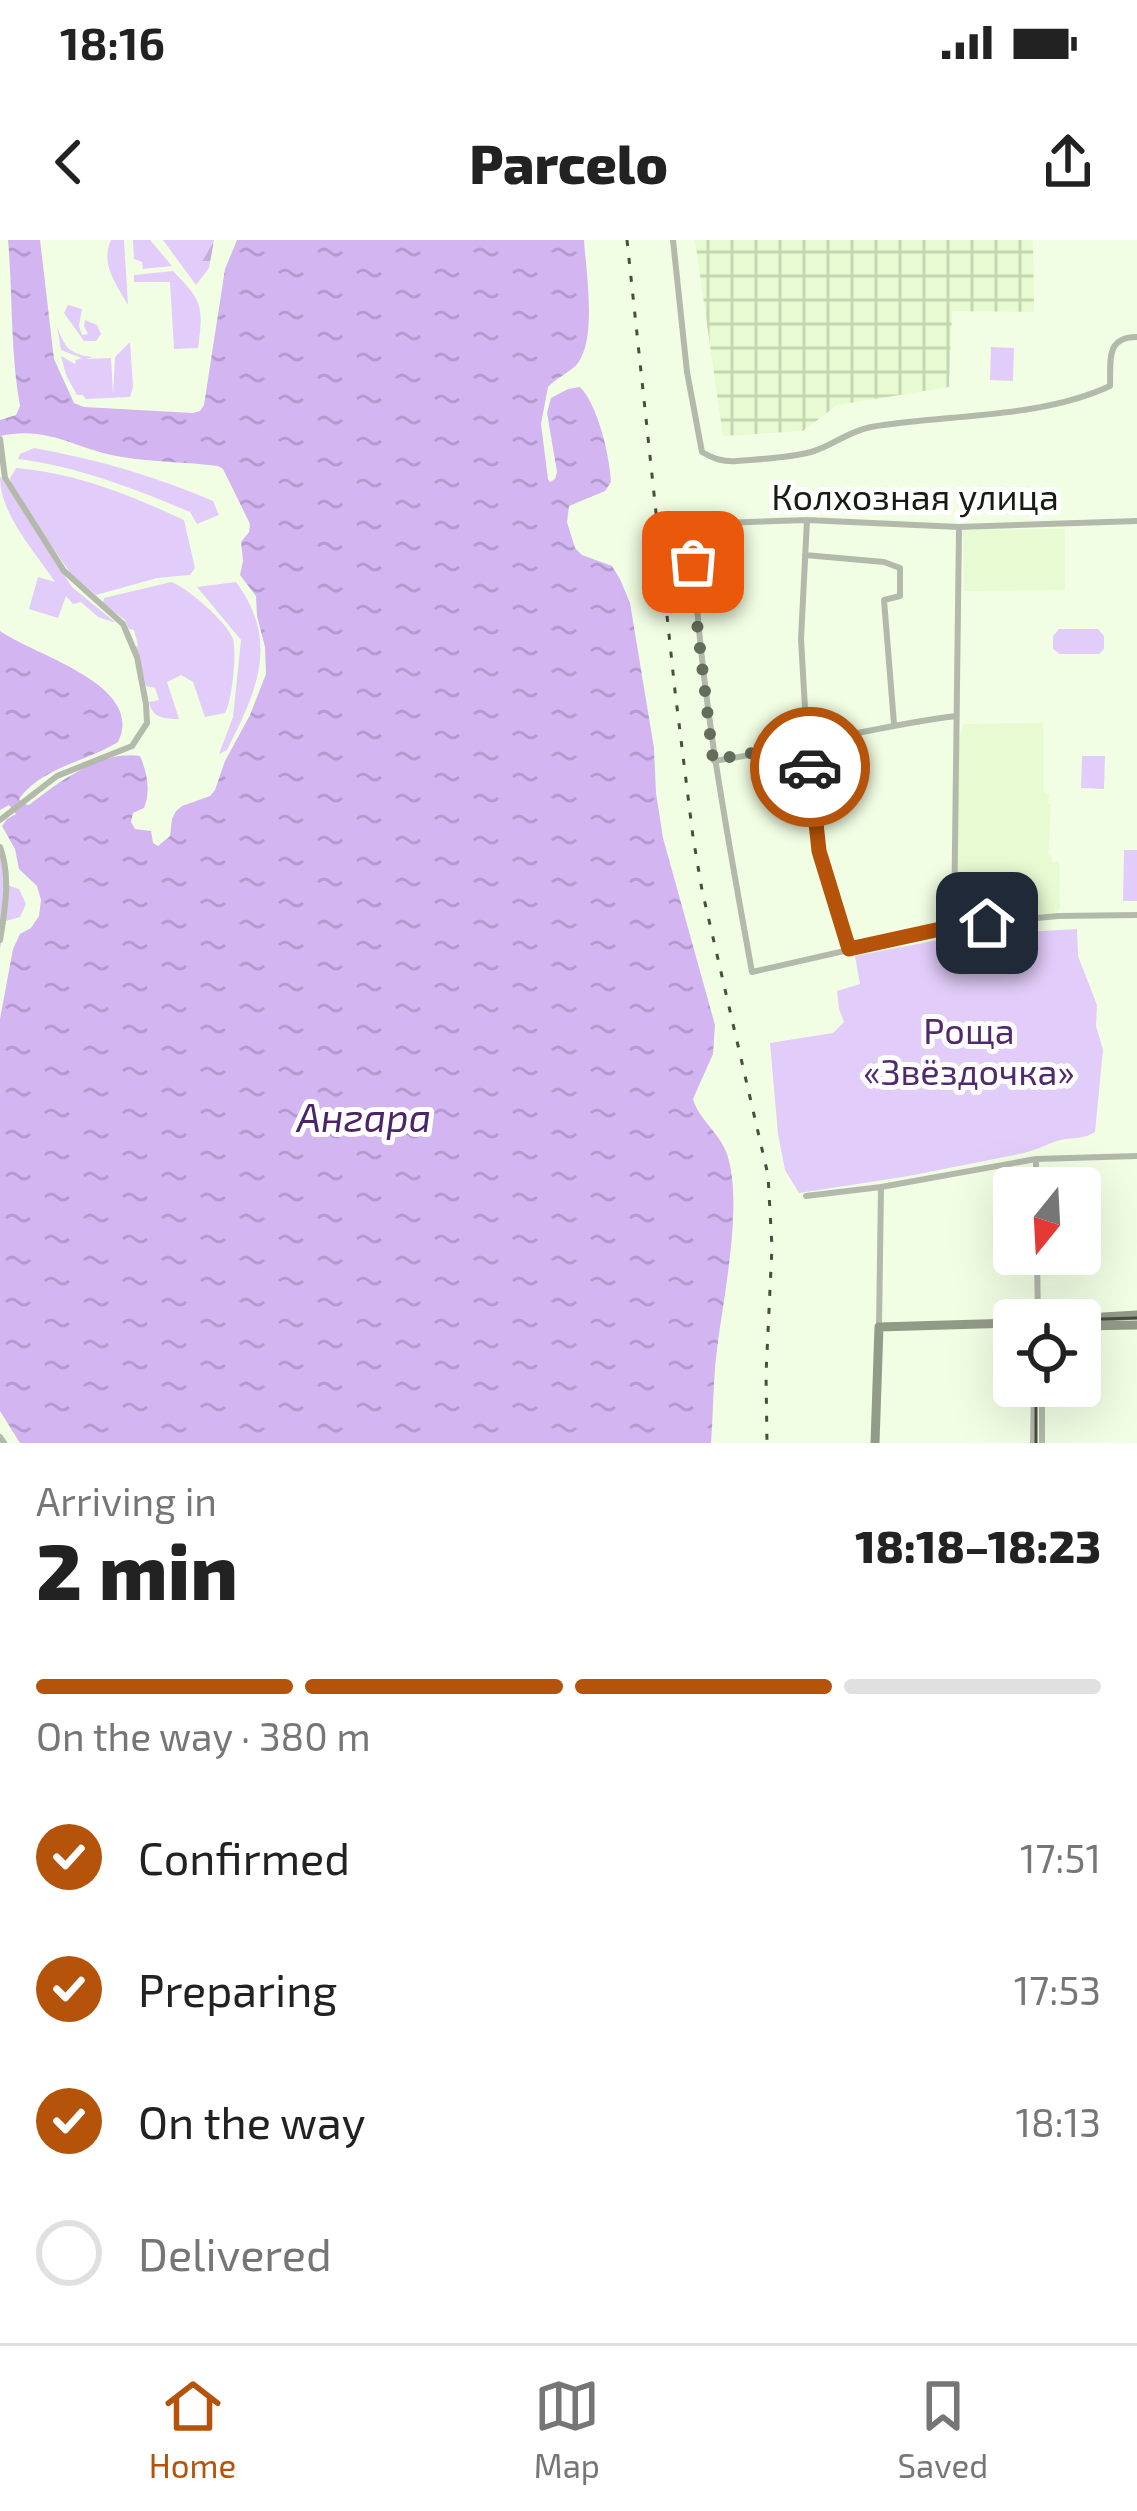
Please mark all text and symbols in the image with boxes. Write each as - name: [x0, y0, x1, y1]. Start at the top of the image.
- text: 18:16: [60, 15, 165, 69]
- icon: back: [36, 129, 102, 195]
- icon: share: [1035, 129, 1101, 195]
- text: Parcelo: [469, 130, 668, 195]
- street label: Колхозная улица: [771, 474, 1059, 518]
- pin: [642, 511, 744, 613]
- icon: bag: [660, 529, 726, 595]
- courier: [750, 707, 870, 827]
- icon: car: [777, 734, 843, 800]
- pin: [936, 872, 1038, 974]
- icon: home: [954, 890, 1020, 956]
- park label: Роща «Звёздочка»: [863, 1008, 1075, 1092]
- water label: Ангара: [295, 1093, 431, 1140]
- north arrow: [993, 1167, 1101, 1275]
- map controls: [993, 1167, 1101, 1407]
- button: locate: [993, 1299, 1101, 1407]
- text: Arriving in: [36, 1477, 217, 1524]
- text: 18:18–18:23: [855, 1518, 1101, 1572]
- text: 2 min: [36, 1522, 238, 1616]
- text: On the way · 380 m: [36, 1712, 371, 1759]
- icon: check: [36, 1824, 102, 1890]
- text: Confirmed: [138, 1830, 350, 1884]
- text: 17:51: [1020, 1834, 1101, 1881]
- icon: check: [36, 1956, 102, 2022]
- text: Preparing: [138, 1962, 337, 2016]
- text: 17:53: [1014, 1966, 1101, 2013]
- icon: check: [36, 2088, 102, 2154]
- text: On the way: [138, 2094, 365, 2148]
- text: 18:13: [1015, 2098, 1101, 2145]
- text: Delivered: [138, 2226, 332, 2280]
- tab: Home: [149, 2373, 236, 2485]
- tab: Map: [534, 2373, 600, 2485]
- tab: Saved: [898, 2373, 988, 2485]

